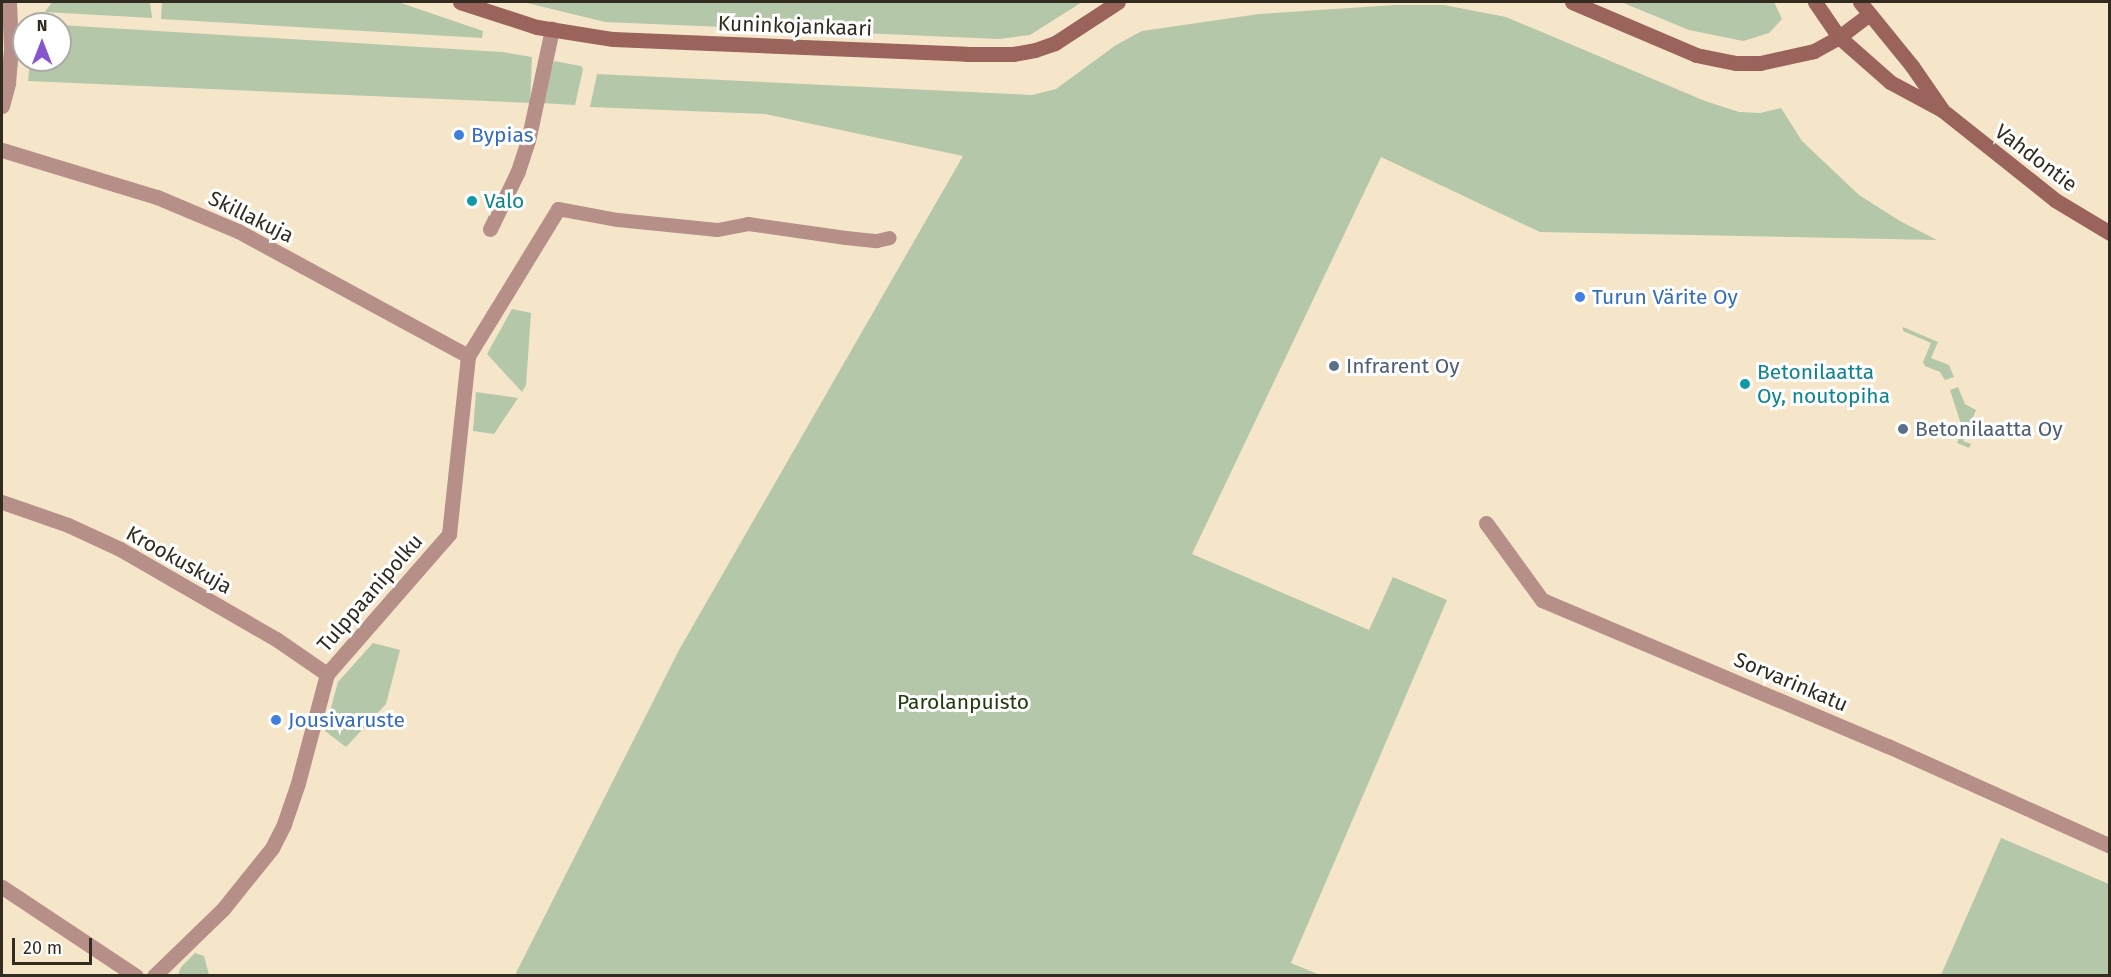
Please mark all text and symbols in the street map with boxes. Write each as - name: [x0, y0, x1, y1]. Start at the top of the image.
- street label: Kuninkojankaari: [717, 11, 873, 41]
- north arrow: [12, 12, 72, 72]
- text: N: [37, 16, 47, 35]
- street label: Vahdontie: [1990, 119, 2082, 197]
- place label: Bypias: [471, 122, 534, 148]
- marker: Bypias: [452, 128, 466, 142]
- street label: Skillakuja: [204, 186, 298, 248]
- place label: Valo: [484, 188, 524, 214]
- marker: Valo: [465, 194, 479, 208]
- place label: Turun Värite Oy: [1592, 284, 1738, 310]
- marker: Turun Värite Oy: [1573, 290, 1587, 304]
- place label: Infrarent Oy: [1346, 353, 1460, 379]
- marker: Infrarent Oy: [1327, 359, 1341, 373]
- place label: Betonilaatta Oy, noutopiha: [1757, 359, 1890, 409]
- marker: Betonilaatta Oy, noutopiha: [1738, 377, 1752, 391]
- place label: Betonilaatta Oy: [1915, 416, 2063, 442]
- marker: Betonilaatta Oy: [1896, 422, 1910, 436]
- street label: Krookuskuja: [122, 521, 236, 599]
- street label: Tulppaanipolku: [312, 529, 428, 657]
- street label: Sorvarinkatu: [1730, 647, 1852, 717]
- park label: Parolanpuisto: [897, 689, 1029, 715]
- place label: Jousivaruste: [288, 707, 405, 733]
- marker: Jousivaruste: [269, 713, 283, 727]
- scale bar: [15, 926, 94, 964]
- text: 20 m: [23, 937, 62, 959]

